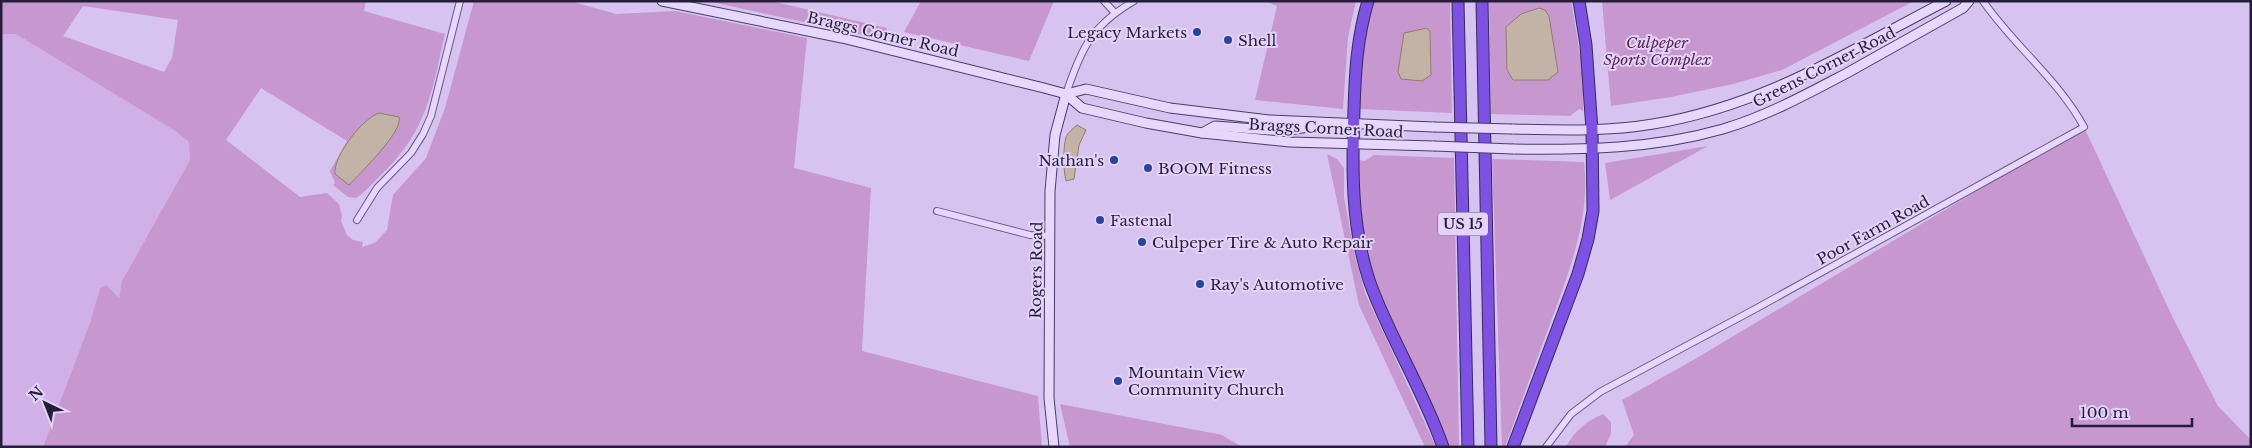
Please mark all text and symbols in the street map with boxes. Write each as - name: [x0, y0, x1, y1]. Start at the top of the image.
- street label: Braggs Corner Road: [805, 7, 961, 61]
- place label: Legacy Markets: [1067, 23, 1187, 42]
- street label: Greens Corner Road: [1749, 23, 1899, 111]
- marker: Legacy Markets: [1191, 26, 1203, 38]
- place label: Shell: [1238, 31, 1276, 50]
- park label: Culpeper Sports Complex: [1603, 33, 1711, 69]
- marker: Shell: [1222, 34, 1234, 46]
- street label: Braggs Corner Road: [1248, 114, 1404, 142]
- place label: Nathan's: [1039, 151, 1104, 170]
- marker: Nathan's: [1108, 154, 1120, 166]
- place label: BOOM Fitness: [1158, 159, 1272, 178]
- marker: BOOM Fitness: [1142, 162, 1154, 174]
- street label: Poor Farm Road: [1813, 191, 1933, 269]
- place label: Fastenal: [1110, 211, 1173, 230]
- road number: US 15: [1438, 212, 1488, 235]
- marker: Fastenal: [1094, 214, 1106, 226]
- street label: Rogers Road: [1026, 221, 1046, 319]
- place label: Culpeper Tire & Auto Repair: [1152, 233, 1374, 252]
- marker: Culpeper Tire & Auto Repair: [1136, 236, 1148, 248]
- place label: Ray's Automotive: [1210, 275, 1344, 294]
- marker: Ray's Automotive: [1194, 278, 1206, 290]
- place label: Mountain View Community Church: [1128, 363, 1284, 399]
- marker: Mountain View Community Church: [1112, 375, 1124, 387]
- north arrow: [20, 378, 70, 428]
- text: N: [25, 382, 47, 405]
- scale bar: [2072, 396, 2192, 428]
- text: 100 m: [2080, 403, 2129, 422]

